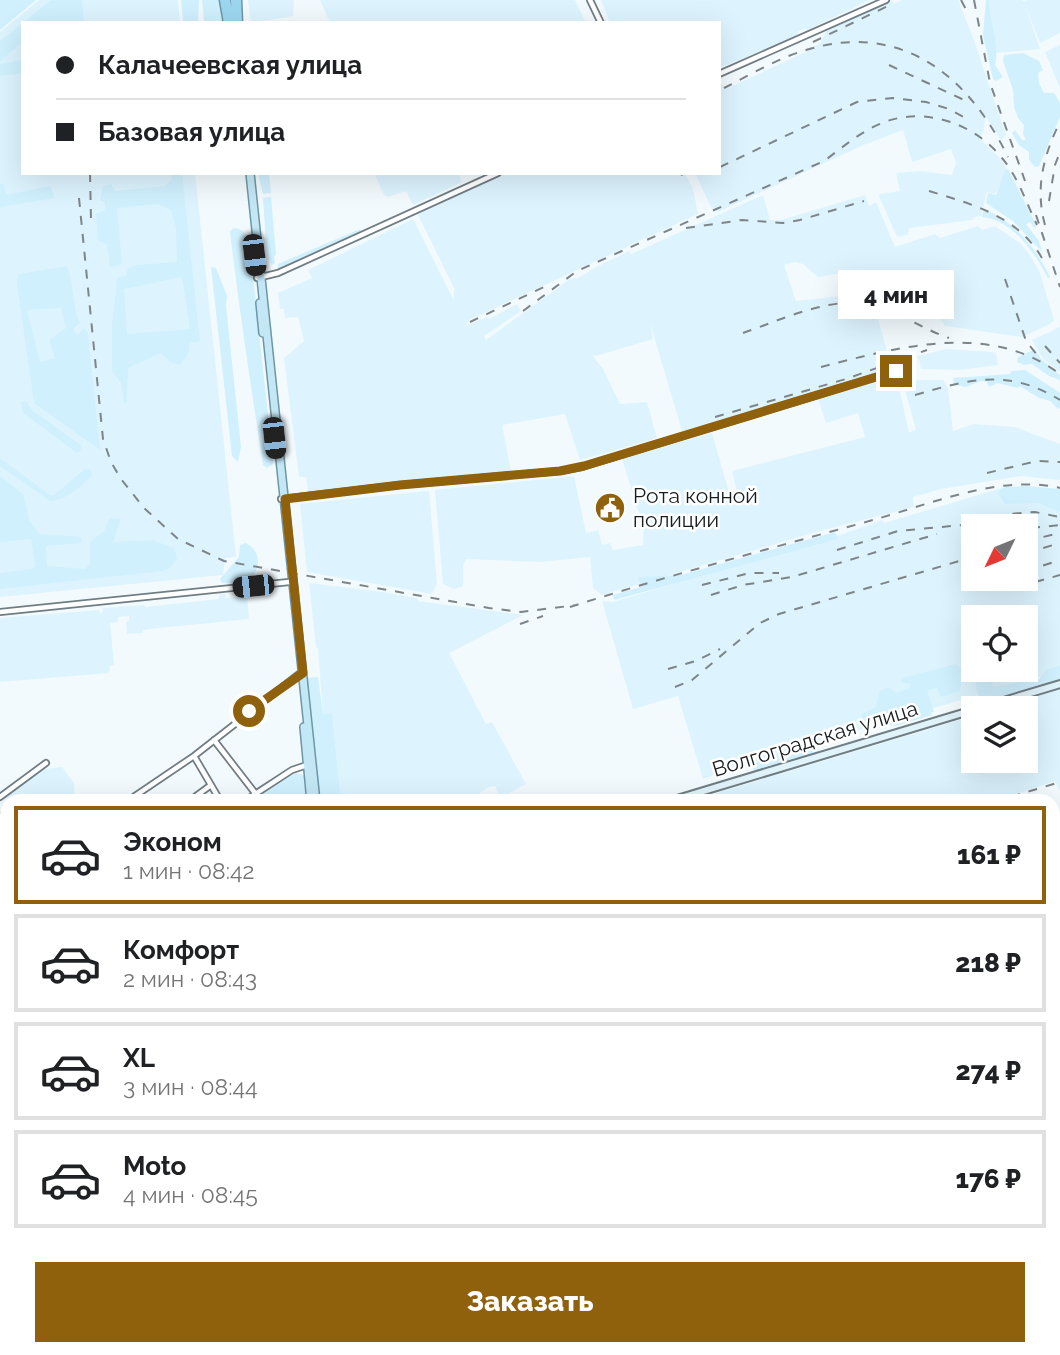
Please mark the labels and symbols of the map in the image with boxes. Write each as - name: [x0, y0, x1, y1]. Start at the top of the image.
- car: [242, 233, 267, 277]
- callout: 4 мин: [838, 270, 954, 318]
- route end: [880, 355, 912, 387]
- car: [262, 416, 287, 460]
- place label: Рота конной полиции: [633, 483, 758, 532]
- public building icon: Рота конной полиции: [593, 491, 627, 525]
- north arrow: [961, 514, 1038, 592]
- car: [232, 573, 275, 599]
- route start: [233, 695, 265, 727]
- street label: Волгоградская улица: [709, 695, 921, 782]

